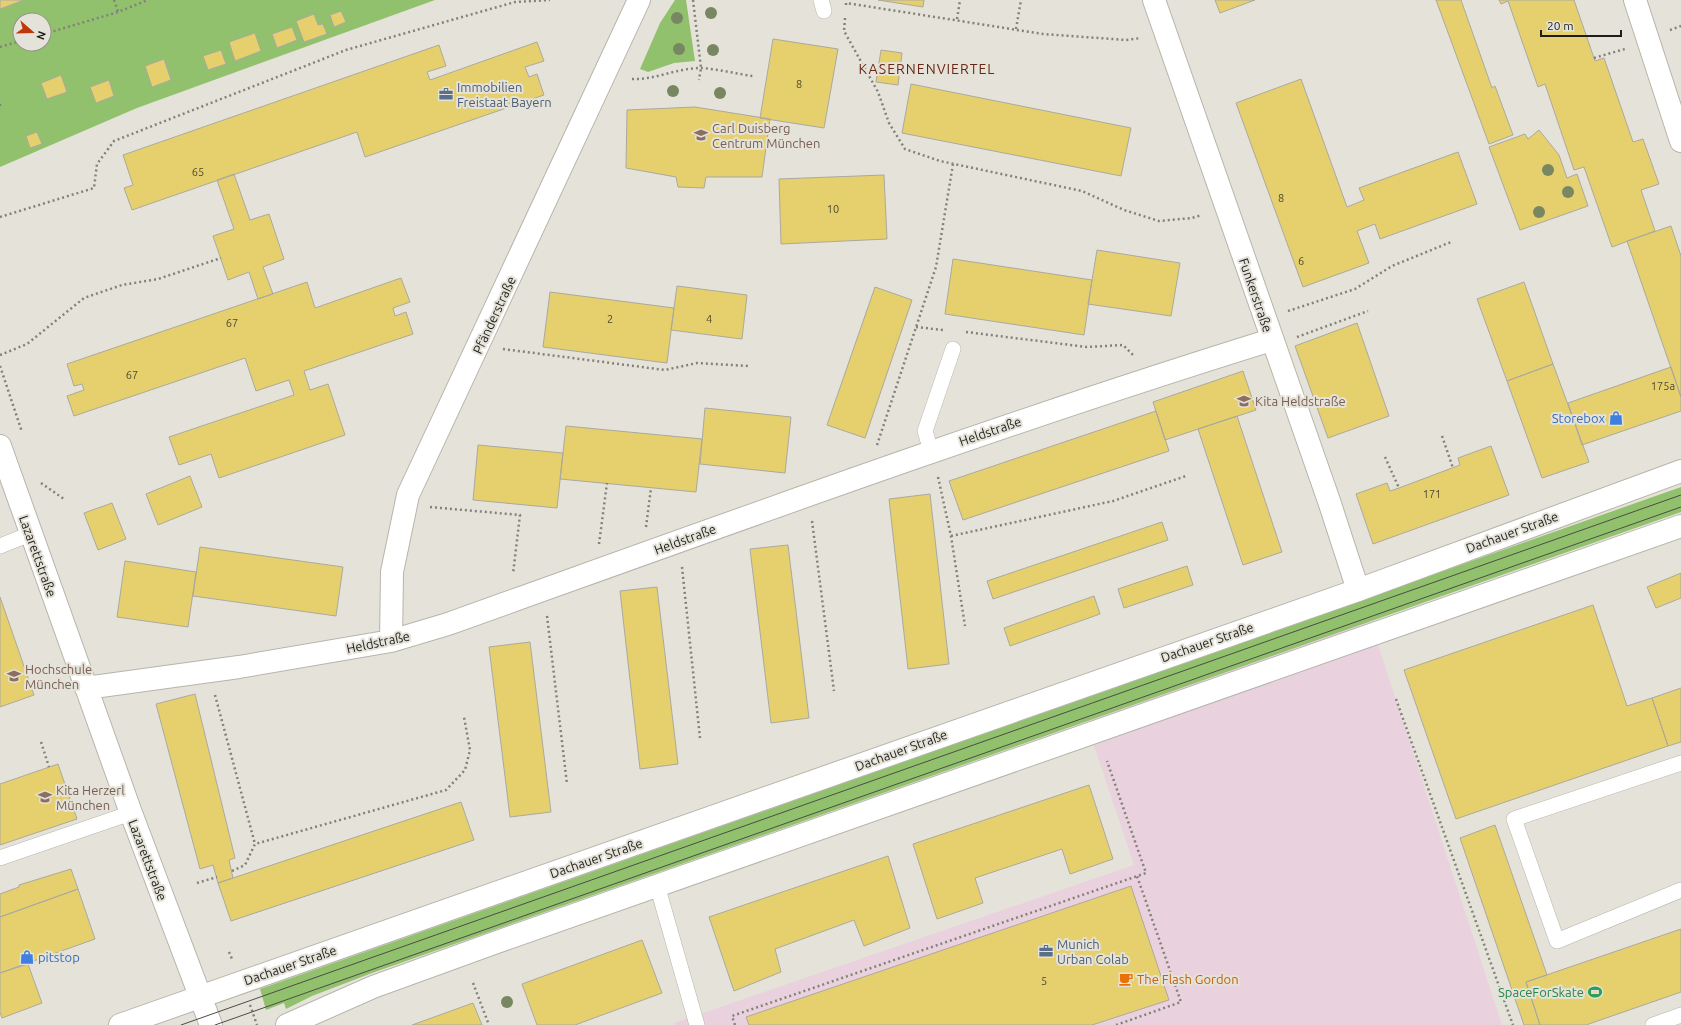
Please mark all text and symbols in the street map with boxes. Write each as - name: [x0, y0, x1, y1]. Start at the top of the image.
- north arrow: [12, 12, 52, 52]
- scale bar: [1541, 12, 1621, 38]
- text: 20 m: [1547, 19, 1574, 32]
- text: N: [34, 30, 48, 41]
- district label: KASERNENVIERTEL: [859, 61, 995, 77]
- house number: 8: [796, 78, 802, 90]
- place label: Immobilien Freistaat Bayern: [457, 80, 552, 109]
- office icon: Immobilien Freistaat Bayern: [438, 86, 454, 102]
- place label: Carl Duisberg Centrum München: [712, 121, 820, 150]
- school or university icon: Carl Duisberg Centrum München: [693, 127, 709, 143]
- house number: 65: [192, 166, 204, 178]
- house number: 8: [1278, 192, 1284, 204]
- house number: 10: [827, 203, 839, 215]
- house number: 6: [1298, 255, 1304, 267]
- street label: Funkerstraße: [1237, 256, 1275, 334]
- street label: Pfänderstraße: [470, 274, 518, 356]
- house number: 2: [607, 313, 613, 325]
- house number: 4: [706, 313, 712, 325]
- house number: 67: [226, 317, 238, 329]
- house number: 67: [126, 369, 138, 381]
- house number: 175a: [1651, 380, 1675, 392]
- school or university icon: Kita Heldstraße: [1236, 393, 1252, 409]
- place label: Kita Heldstraße: [1255, 394, 1346, 408]
- shop icon: Storebox: [1608, 410, 1624, 426]
- place label: Storebox: [1552, 411, 1605, 425]
- street label: Heldstraße: [957, 414, 1023, 448]
- house number: 171: [1423, 488, 1441, 500]
- street label: Dachauer Straße: [1464, 509, 1560, 555]
- street label: Lazarettstraße: [17, 513, 59, 599]
- street label: Heldstraße: [652, 521, 718, 557]
- street label: Dachauer Straße: [1159, 620, 1255, 664]
- street label: Heldstraße: [345, 628, 411, 656]
- place label: Hochschule München: [25, 662, 92, 691]
- school or university icon: Hochschule München: [6, 668, 22, 684]
- street label: Dachauer Straße: [853, 727, 949, 773]
- place label: Kita Herzerl München: [56, 783, 125, 812]
- school or university icon: Kita Herzerl München: [37, 789, 53, 805]
- street label: Lazarettstraße: [126, 818, 170, 902]
- street label: Dachauer Straße: [548, 836, 644, 880]
- place label: Munich Urban Colab: [1057, 937, 1129, 966]
- street label: Dachauer Straße: [242, 943, 338, 987]
- office icon: Munich Urban Colab: [1038, 943, 1054, 959]
- shop icon: pitstop: [19, 949, 35, 965]
- place label: pitstop: [38, 950, 80, 964]
- cafe icon: The Flash Gordon: [1118, 971, 1134, 987]
- place label: The Flash Gordon: [1137, 972, 1239, 986]
- house number: 5: [1041, 975, 1047, 987]
- sports icon: SpaceForSkate: [1587, 984, 1603, 1000]
- place label: SpaceForSkate: [1498, 985, 1584, 999]

